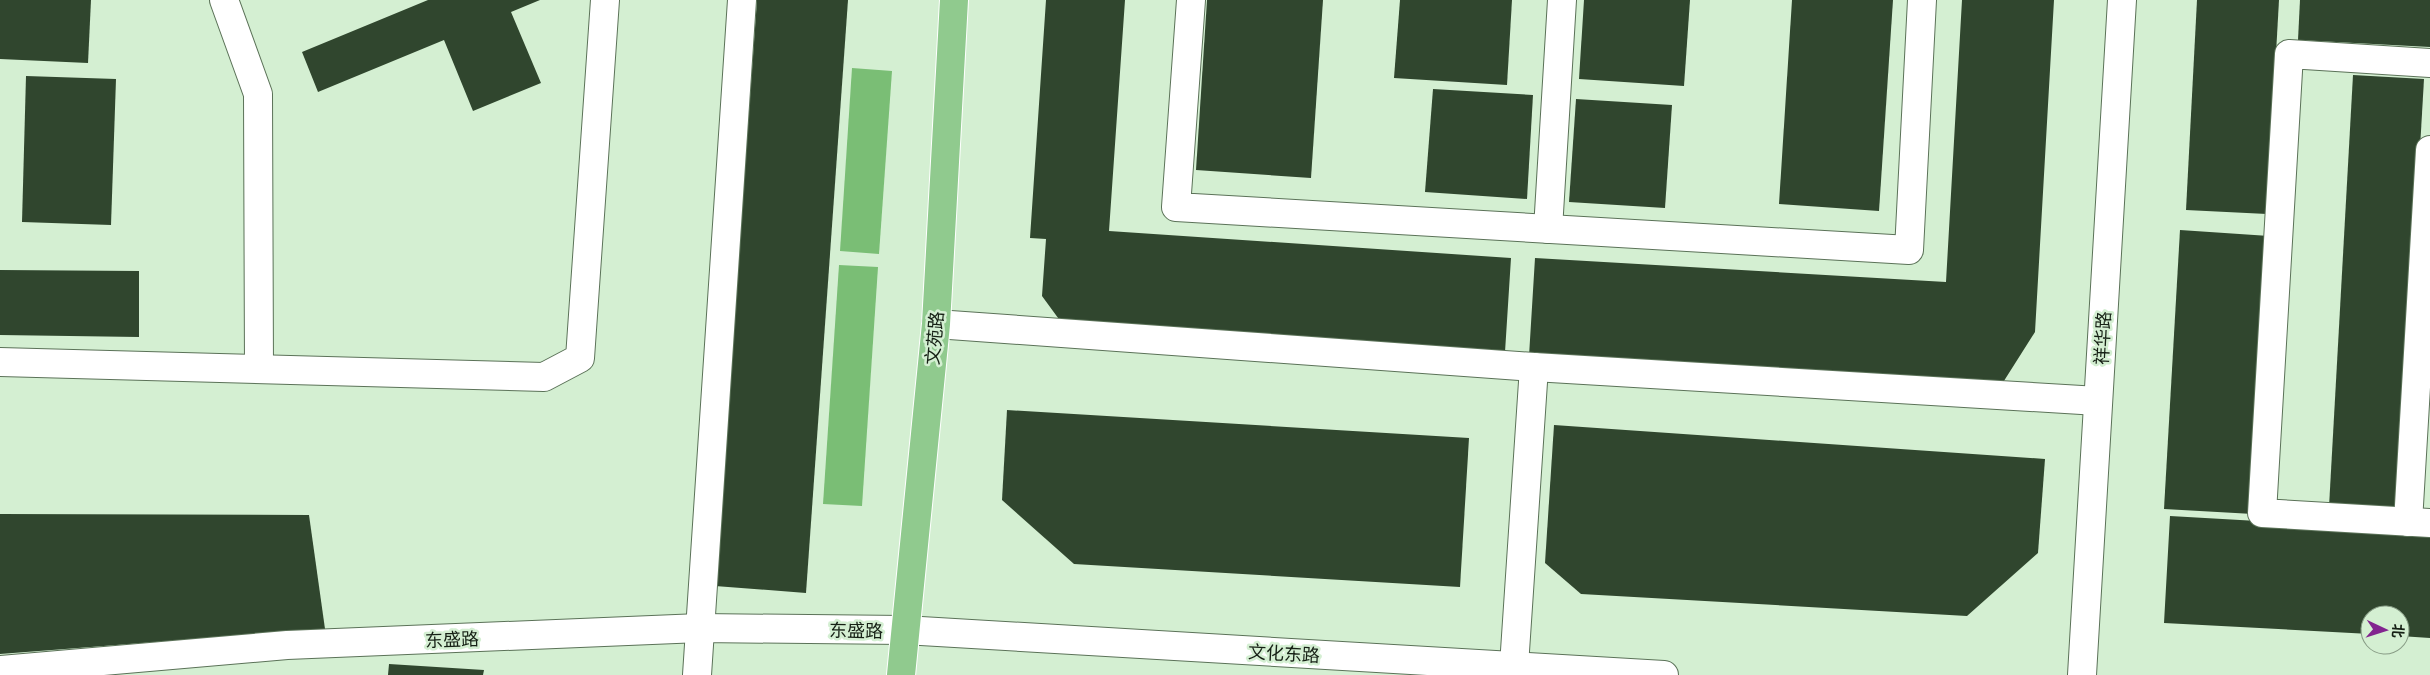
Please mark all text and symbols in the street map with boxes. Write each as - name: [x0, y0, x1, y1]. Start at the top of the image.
- street label: 文苑路: [920, 310, 948, 366]
- street label: 祥华路: [2089, 310, 2115, 366]
- north arrow: [2360, 605, 2410, 655]
- street label: 东盛路: [829, 618, 883, 642]
- text: 北: [2389, 623, 2408, 639]
- street label: 东盛路: [425, 626, 479, 652]
- street label: 文化东路: [1247, 639, 1321, 667]

